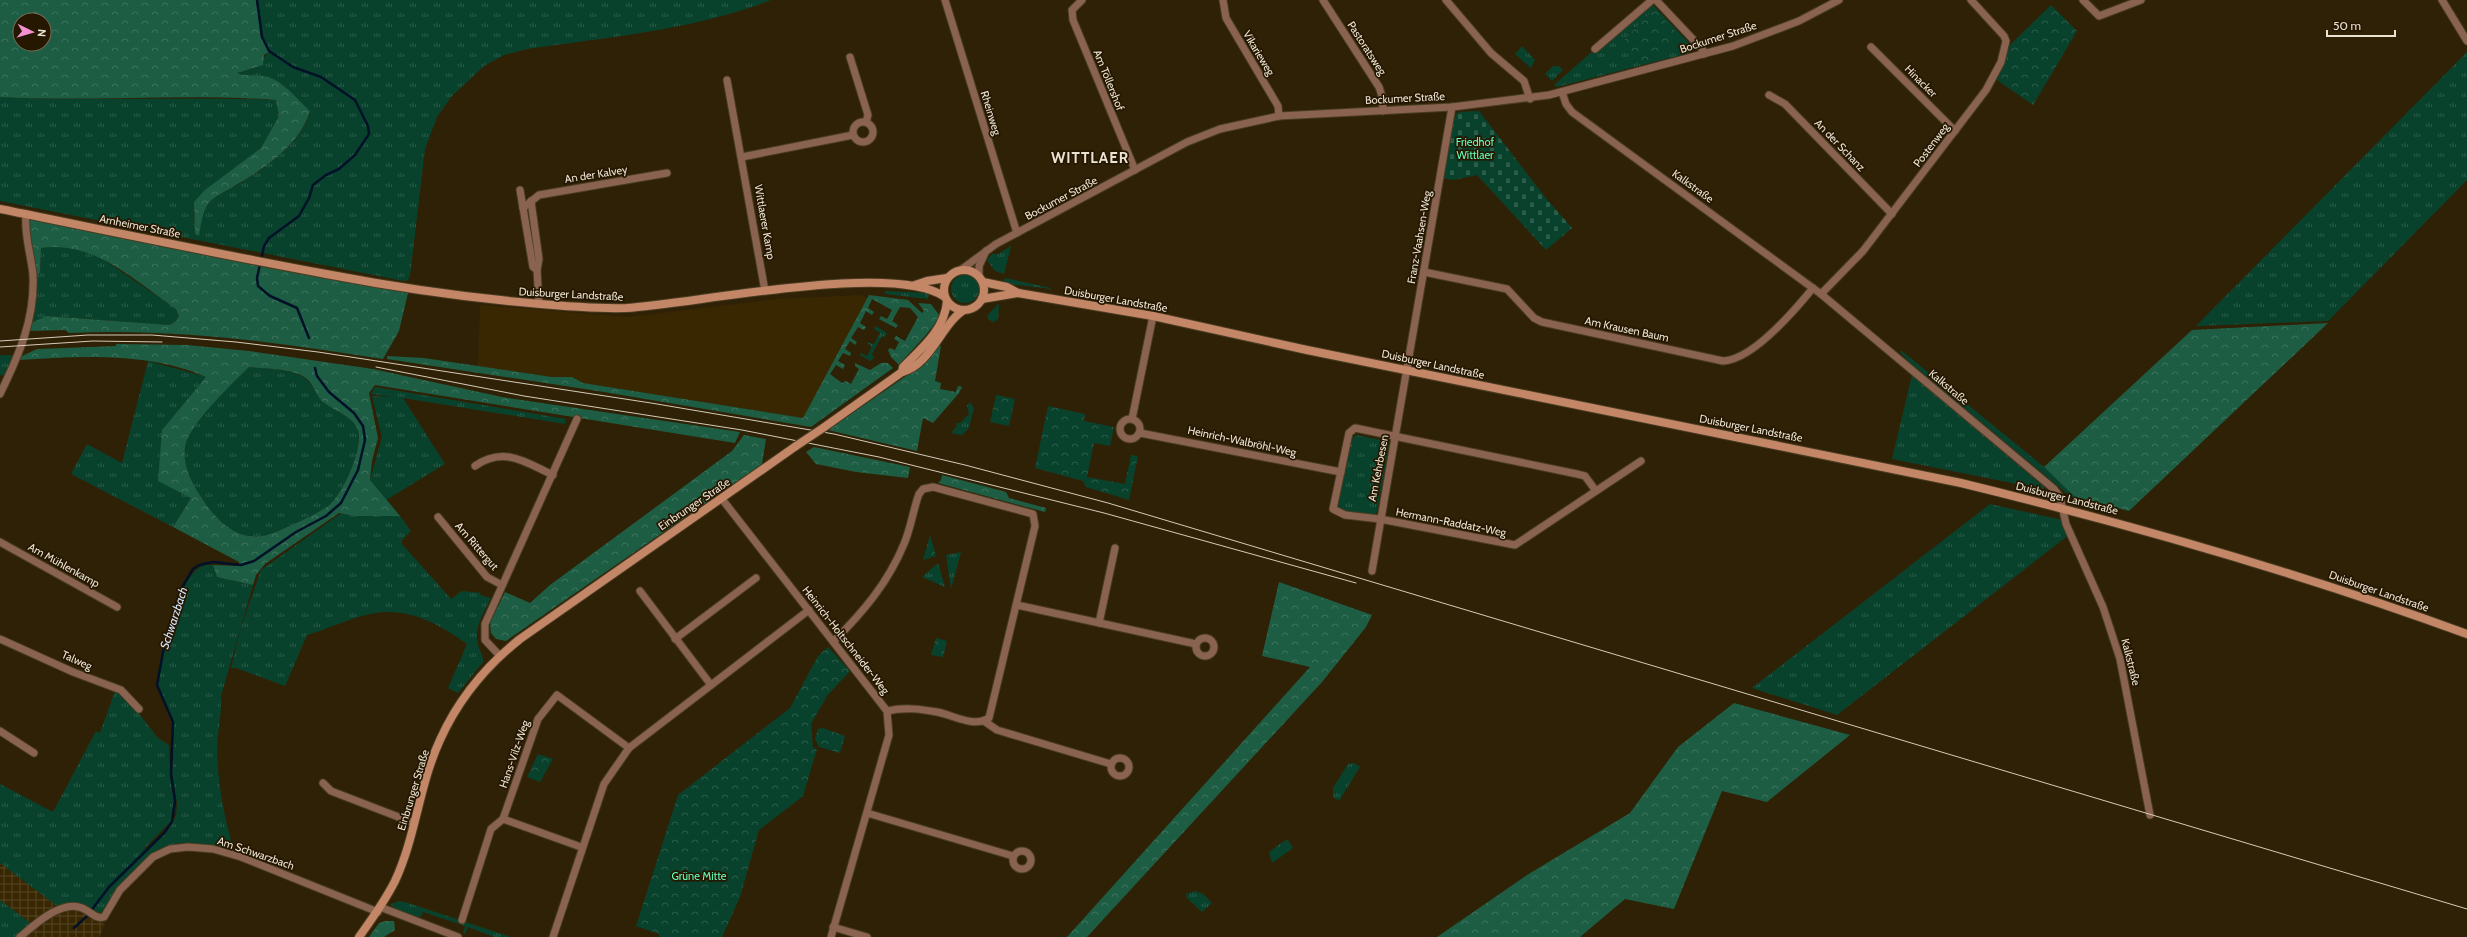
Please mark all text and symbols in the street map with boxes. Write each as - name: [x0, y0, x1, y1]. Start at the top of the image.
- north arrow: [12, 12, 52, 52]
- scale bar: [2327, 12, 2395, 38]
- street label: Pastoratsweg: [1344, 18, 1390, 78]
- street label: Bockumer Straße: [1678, 18, 1759, 56]
- text: 50 m: [2333, 18, 2361, 33]
- text: N: [35, 28, 49, 37]
- street label: Vikarieweg: [1240, 28, 1278, 79]
- street label: Am Töllershof: [1090, 48, 1128, 113]
- street label: Hinacker: [1902, 62, 1941, 101]
- street label: Rheinweg: [978, 89, 1005, 137]
- street label: Bockumer Straße: [1365, 89, 1446, 107]
- street label: An der Schanz: [1812, 116, 1868, 174]
- street label: Postenweg: [1910, 120, 1952, 170]
- park label: Friedhof Wittlaer: [1456, 135, 1495, 162]
- district label: WITTLAER: [1051, 149, 1129, 167]
- street label: An der Kalvey: [564, 162, 629, 186]
- street label: Kalkstraße: [1670, 166, 1717, 206]
- street label: Bockumer Straße: [1022, 173, 1100, 223]
- street label: Wittlaerer Kamp: [752, 183, 778, 261]
- street label: Franz-Vaahsen-Weg: [1404, 189, 1434, 285]
- street label: Arnheimer Straße: [98, 211, 182, 241]
- street label: Duisburger Landstraße: [1063, 283, 1169, 315]
- street label: Duisburger Landstraße: [518, 284, 624, 304]
- street label: Am Krausen Baum: [1584, 313, 1671, 345]
- street label: Duisburger Landstraße: [1380, 346, 1486, 382]
- street label: Kalkstraße: [1926, 366, 1972, 408]
- street label: Duisburger Landstraße: [1698, 411, 1804, 445]
- street label: Heinrich-Walbröhl-Weg: [1186, 423, 1298, 459]
- street label: Am Kehrbesen: [1365, 433, 1391, 503]
- street label: Einbrunger Straße: [655, 475, 733, 533]
- street label: Duisburger Landstraße: [2014, 479, 2120, 518]
- street label: Hermann-Raddatz-Weg: [1395, 504, 1508, 540]
- street label: Am Rittergut: [452, 519, 502, 573]
- street label: Am Mühlenkamp: [26, 540, 102, 590]
- street label: Duisburger Landstraße: [2327, 567, 2431, 615]
- street label: Heinrich-Holtschneider-Weg: [799, 583, 893, 697]
- water label: Schwarzbach: [156, 585, 191, 651]
- street label: Kalkstraße: [2118, 637, 2144, 687]
- street label: Talweg: [60, 647, 95, 673]
- street label: Hans-Vilz-Weg: [496, 718, 532, 790]
- street label: Einbrunger Straße: [394, 747, 432, 832]
- street label: Am Schwarzbach: [216, 833, 296, 873]
- park label: Grüne Mitte: [672, 869, 727, 883]

